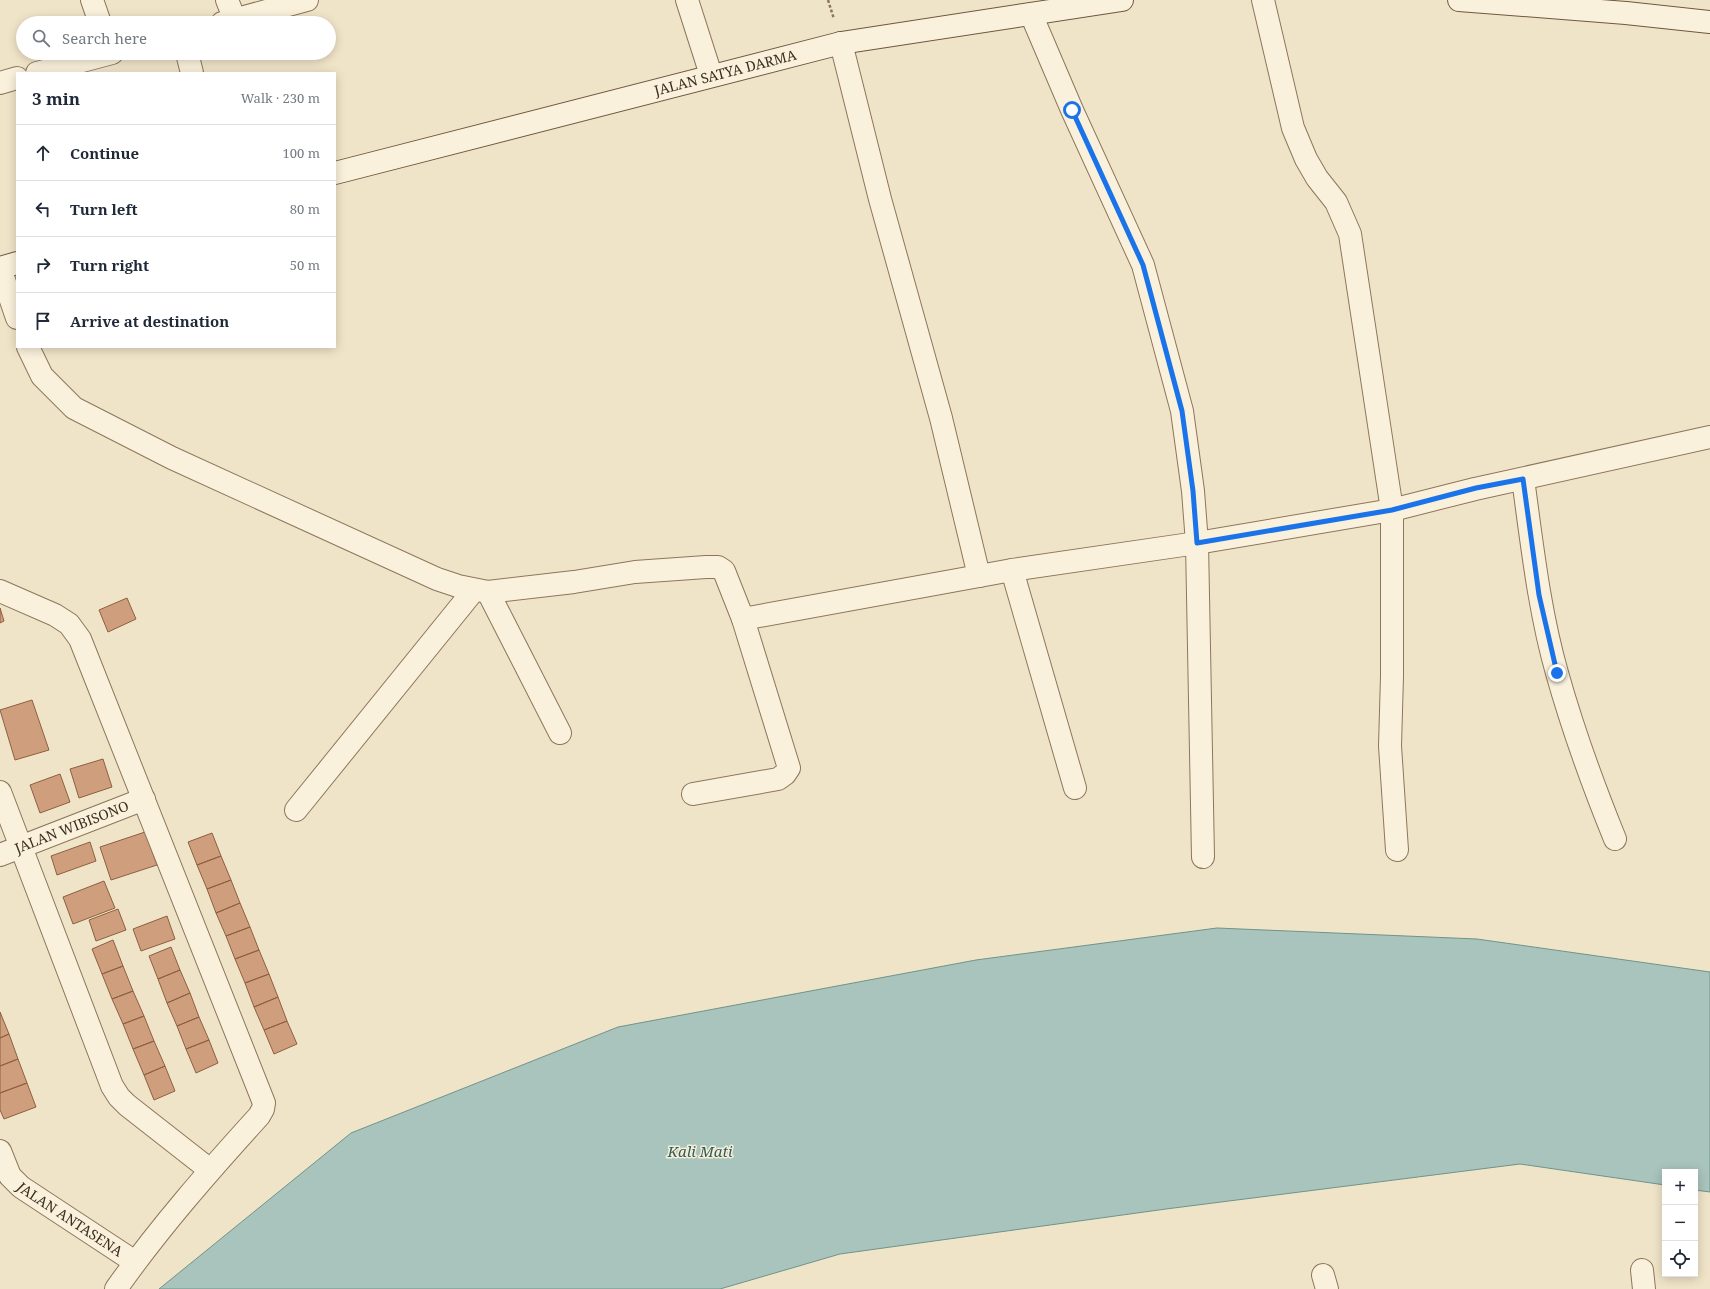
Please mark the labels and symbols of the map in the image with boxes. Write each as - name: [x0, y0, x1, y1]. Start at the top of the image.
- street label: JALAN SATYA DARMA: [651, 45, 798, 100]
- route start: [1063, 101, 1081, 119]
- route end: [1548, 664, 1566, 682]
- street label: JALAN WIBISONO: [11, 796, 131, 858]
- water label: Kali Mati: [666, 1141, 733, 1161]
- street label: JALAN ANTASENA: [12, 1177, 127, 1261]

